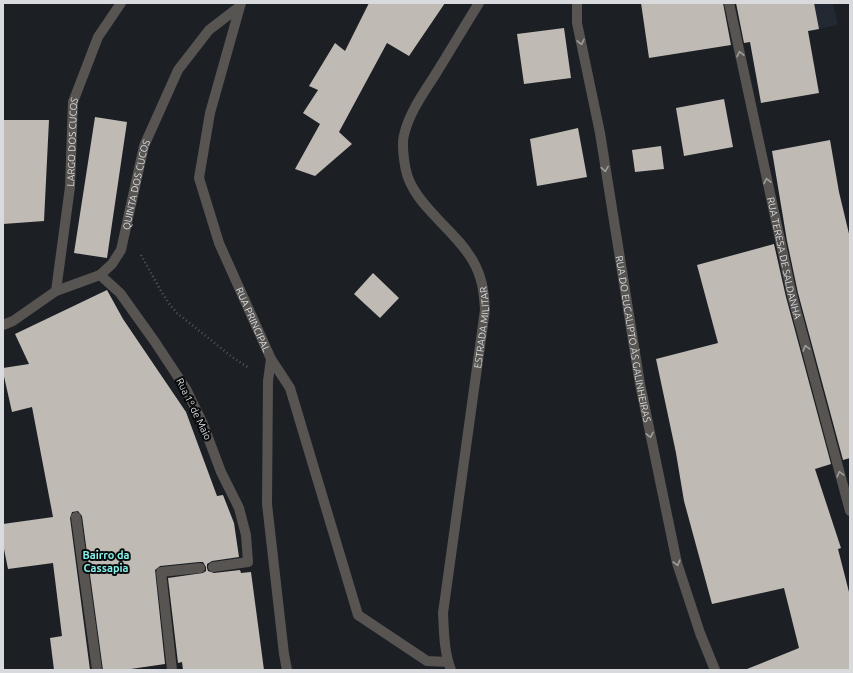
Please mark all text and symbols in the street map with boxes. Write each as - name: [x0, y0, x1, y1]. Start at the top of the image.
- one-way arrow: [576, 38, 584, 45]
- one-way arrow: [737, 50, 745, 57]
- street label: LARGO DOS CUCOS: [65, 96, 80, 187]
- street label: QUINTA DOS CUCOS: [120, 138, 152, 231]
- one-way arrow: [600, 166, 609, 172]
- one-way arrow: [764, 178, 772, 184]
- street label: RUA TERESA DE SALDANHA: [766, 196, 804, 321]
- street label: RUA DO EUCALIPTO ÀS GALINHEIRAS: [614, 255, 653, 423]
- street label: RUA PRINCIPAL: [234, 285, 273, 353]
- street label: ESTRADA MILITAR: [471, 286, 491, 369]
- one-way arrow: [802, 345, 811, 352]
- street label: Rua 1º de Maio: [174, 376, 214, 442]
- one-way arrow: [646, 432, 654, 439]
- one-way arrow: [836, 471, 845, 478]
- district label: Bairro da Cassapia: [82, 549, 130, 574]
- one-way arrow: [672, 559, 681, 566]

